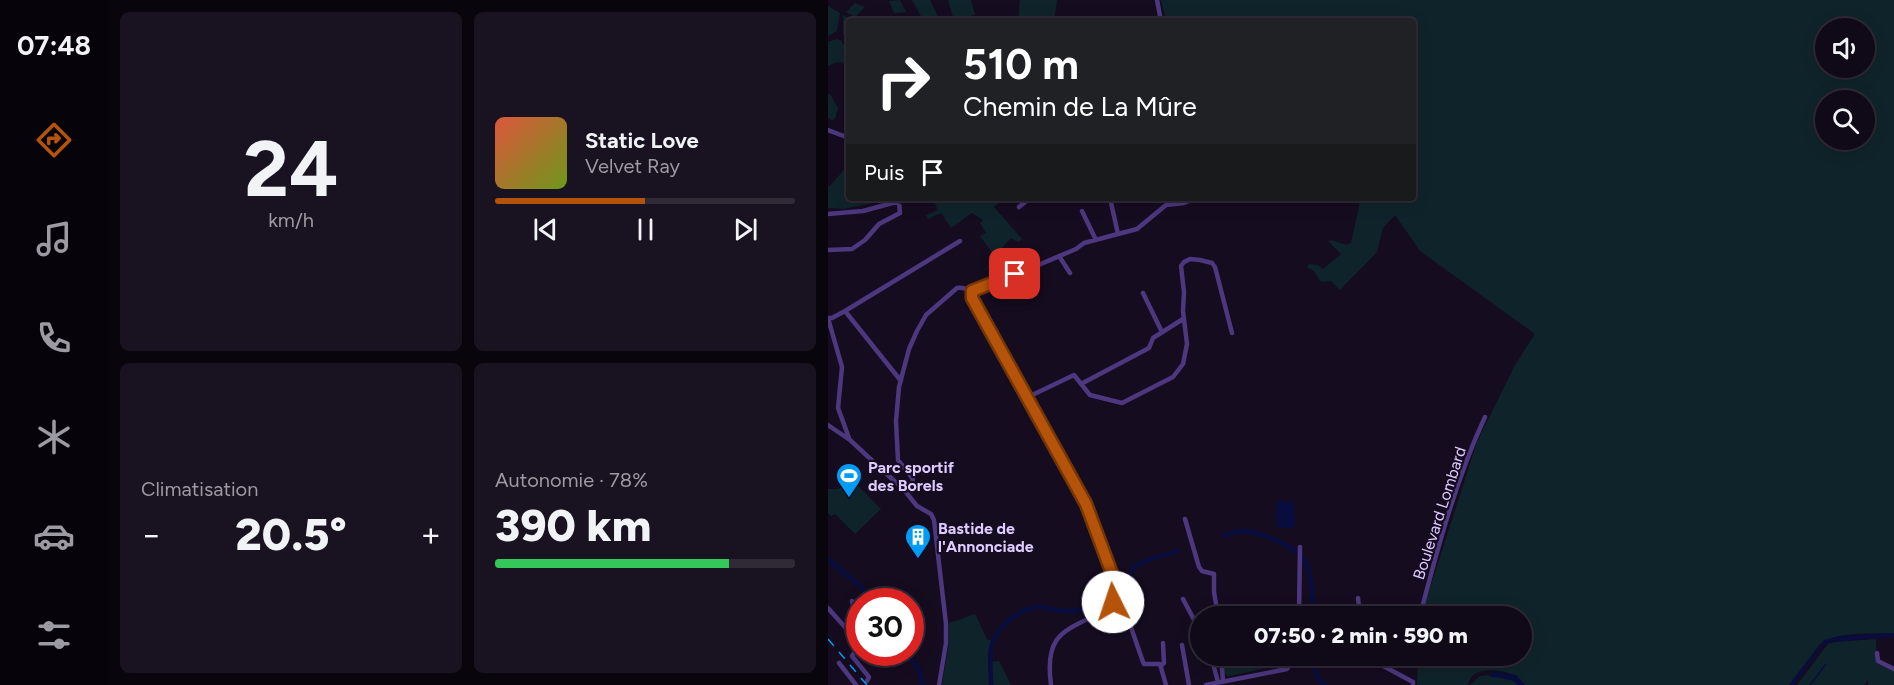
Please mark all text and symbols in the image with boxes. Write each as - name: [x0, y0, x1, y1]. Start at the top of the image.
- map controls: [1815, 18, 1875, 150]
- button: sound: [1815, 18, 1875, 78]
- text: 07:48: [17, 29, 91, 62]
- text: 510 m: [963, 39, 1079, 90]
- icon: right: [864, 42, 942, 120]
- text: Chemin de La Mûre: [963, 90, 1197, 123]
- button: search: [1815, 90, 1875, 150]
- icon: directions: [33, 119, 75, 161]
- text: 24: [244, 122, 338, 216]
- text: Static Love: [585, 127, 699, 154]
- text: Velvet Ray: [585, 154, 680, 178]
- icon: arrive: [916, 156, 949, 189]
- text: Puis: [864, 159, 904, 186]
- text: km/h: [268, 208, 314, 232]
- icon: previous: [529, 213, 562, 246]
- icon: pause: [629, 213, 662, 246]
- icon: next: [729, 213, 762, 246]
- icon: music: [33, 218, 75, 260]
- pin: [989, 248, 1040, 299]
- icon: arrive: [998, 257, 1031, 290]
- icon: phone: [33, 317, 75, 359]
- icon: climate: [33, 416, 75, 458]
- street label: Boulevard Lombard: [1409, 444, 1470, 582]
- place label: Parc sportif des Borels: [868, 458, 955, 495]
- sports icon: Parc sportif des Borels: [834, 461, 864, 499]
- text: Autonomie · 78%: [495, 468, 648, 492]
- text: Climatisation: [141, 477, 258, 501]
- text: 390 km: [495, 498, 651, 552]
- text: 20.5°: [235, 507, 347, 561]
- icon: car: [33, 515, 75, 557]
- text: −: [141, 515, 162, 554]
- text: +: [420, 515, 441, 554]
- place label: Bastide de l'Annonciade: [938, 519, 1034, 556]
- building icon: Bastide de l'Annonciade: [903, 522, 933, 560]
- position arrow: [1081, 570, 1145, 634]
- speed limit sign: 30: [846, 588, 924, 666]
- icon: filters: [33, 614, 75, 656]
- text: 07:50 · 2 min · 590 m: [1254, 622, 1468, 649]

